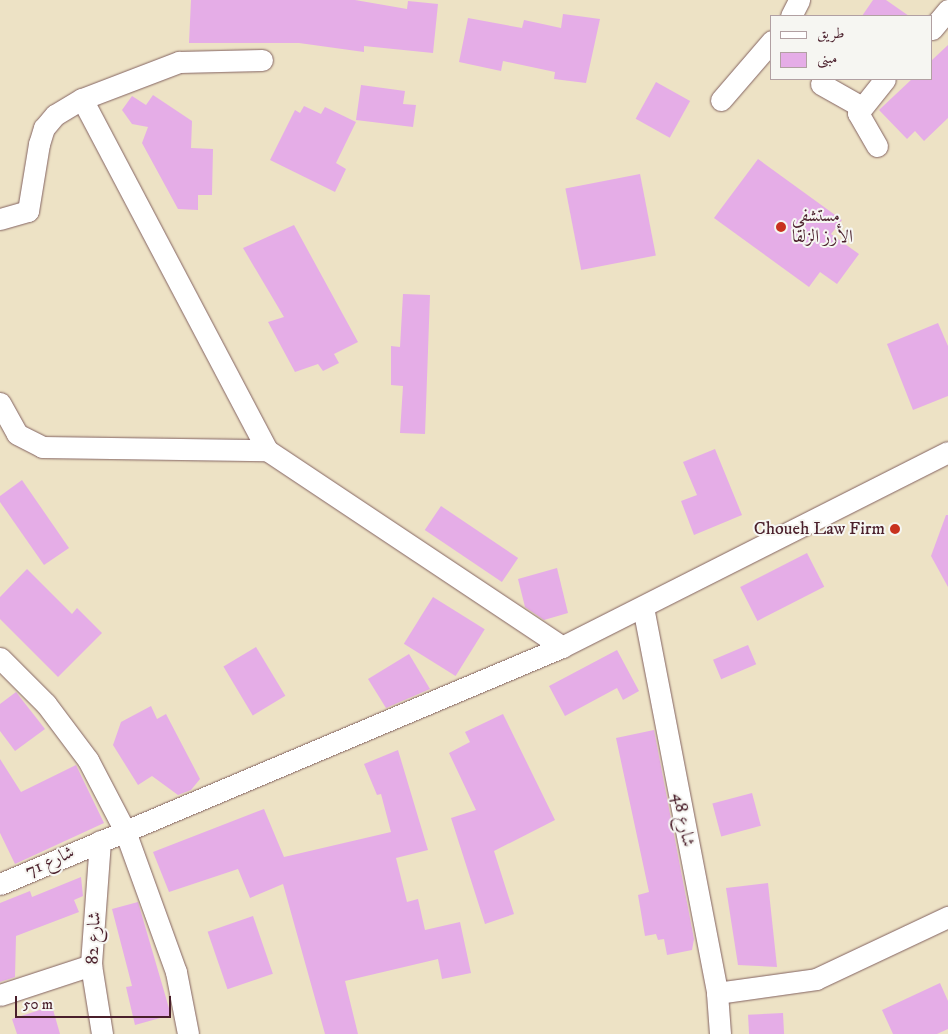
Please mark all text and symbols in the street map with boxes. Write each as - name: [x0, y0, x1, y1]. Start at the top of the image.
- legend: [770, 15, 933, 80]
- text: طريق: [817, 24, 844, 43]
- text: مبنى: [817, 49, 837, 68]
- place label: مستشفى الأرز الزلقا: [792, 206, 853, 248]
- marker: مستشفى الأرز الزلقا: [774, 220, 788, 234]
- place label: Choueh Law Firm: [754, 518, 885, 540]
- marker: Choueh Law Firm: [889, 523, 901, 535]
- street label: شارع 48: [667, 791, 699, 849]
- street label: شارع 71: [22, 842, 78, 882]
- street label: شارع 82: [82, 911, 106, 965]
- scale bar: [18, 986, 174, 1018]
- text: 50 m: [23, 995, 53, 1014]

